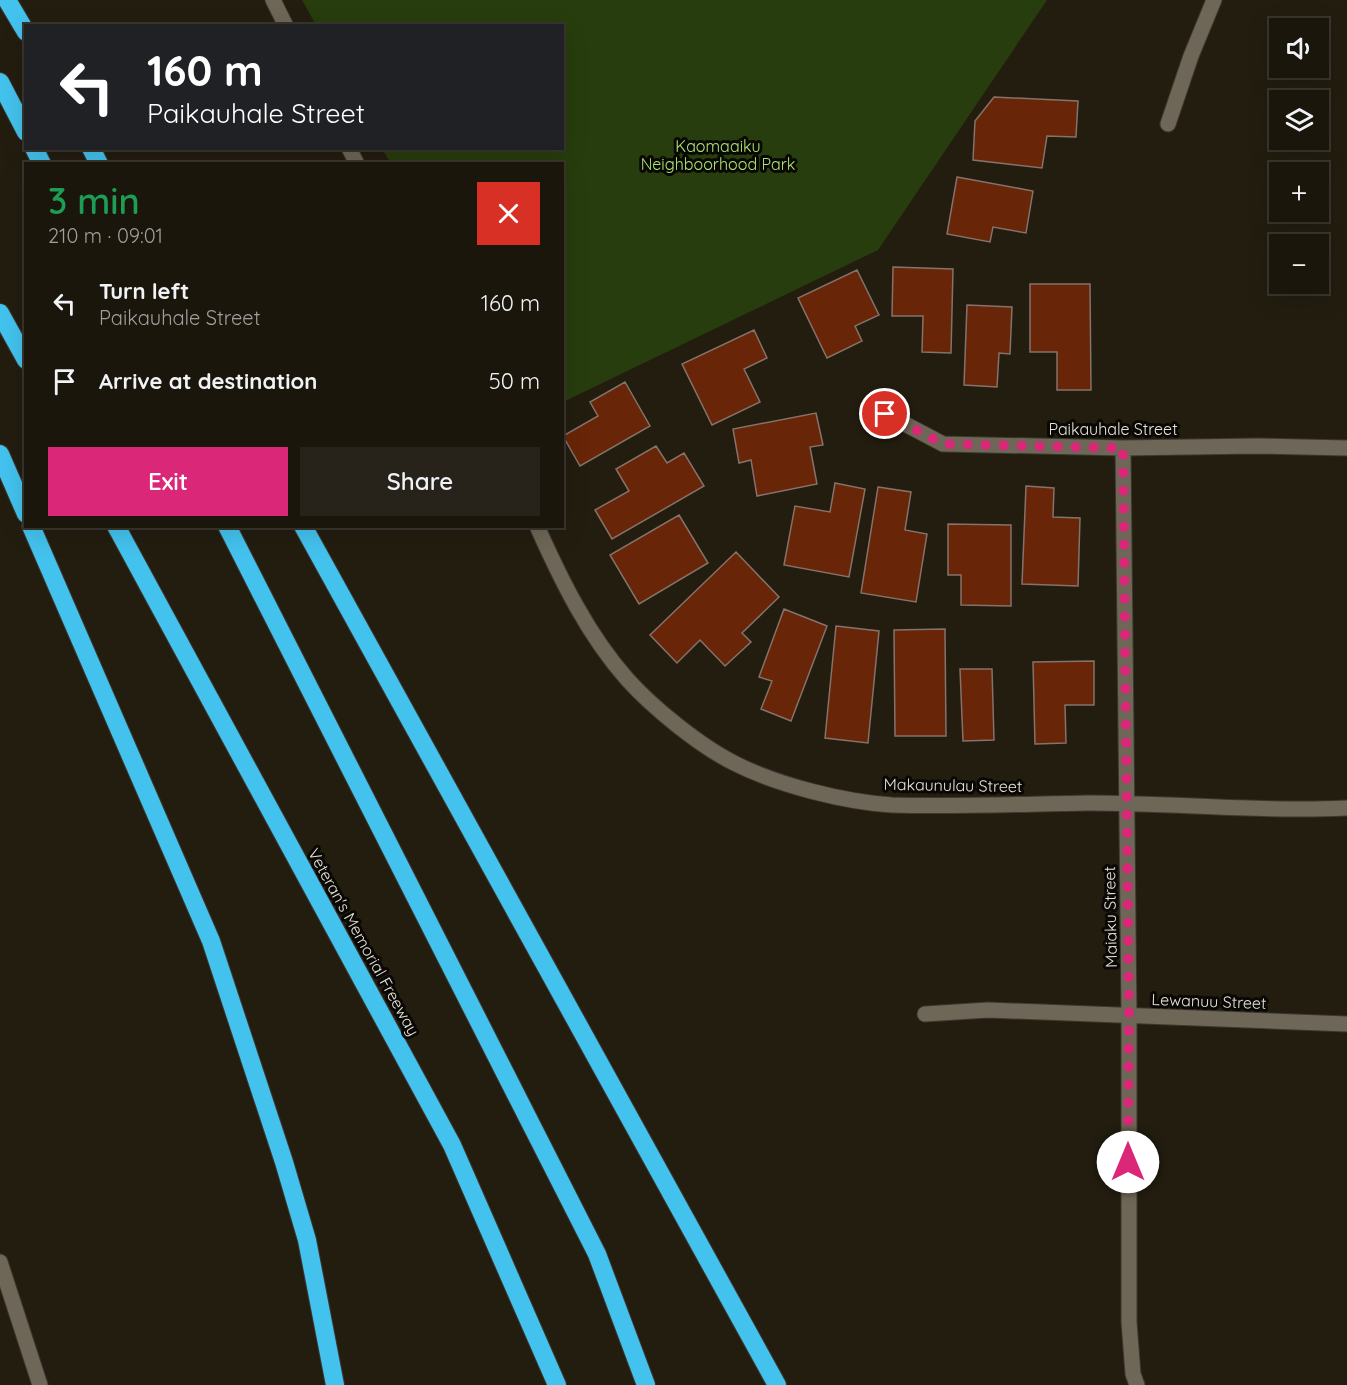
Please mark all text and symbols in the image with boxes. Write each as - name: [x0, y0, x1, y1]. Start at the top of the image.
- map controls: [1269, 18, 1329, 294]
- button: sound: [1269, 18, 1329, 78]
- text: 160 m: [147, 44, 263, 97]
- icon: left: [48, 48, 126, 126]
- button: layers: [1269, 90, 1329, 150]
- text: Paikauhale Street: [147, 96, 365, 130]
- park label: Kaomaaiku Neighboorhood Park: [641, 136, 795, 174]
- button: +: [1269, 162, 1329, 222]
- text: 3 min: [48, 178, 140, 223]
- button: close: [477, 182, 540, 245]
- text: 210 m · 09:01: [48, 223, 163, 248]
- button: −: [1269, 234, 1329, 294]
- text: Turn left: [99, 277, 189, 305]
- icon: left: [48, 287, 81, 320]
- text: 160 m: [481, 289, 540, 317]
- text: Paikauhale Street: [99, 305, 260, 330]
- icon: arrive: [48, 365, 81, 398]
- text: Arrive at destination: [99, 367, 317, 395]
- text: 50 m: [489, 367, 540, 395]
- pin: [859, 388, 910, 439]
- icon: arrive: [868, 397, 901, 430]
- street label: Paikauhale Street: [1048, 419, 1178, 439]
- button: Exit: [48, 447, 288, 516]
- button: Share: [300, 447, 540, 516]
- street label: Makaunulau Street: [883, 774, 1023, 796]
- street label: Veteran's Memorial Freeway: [304, 845, 424, 1039]
- street label: Maiaku Street: [1099, 866, 1121, 968]
- street label: Lewanuu Street: [1151, 989, 1267, 1013]
- position arrow: [1096, 1130, 1160, 1194]

